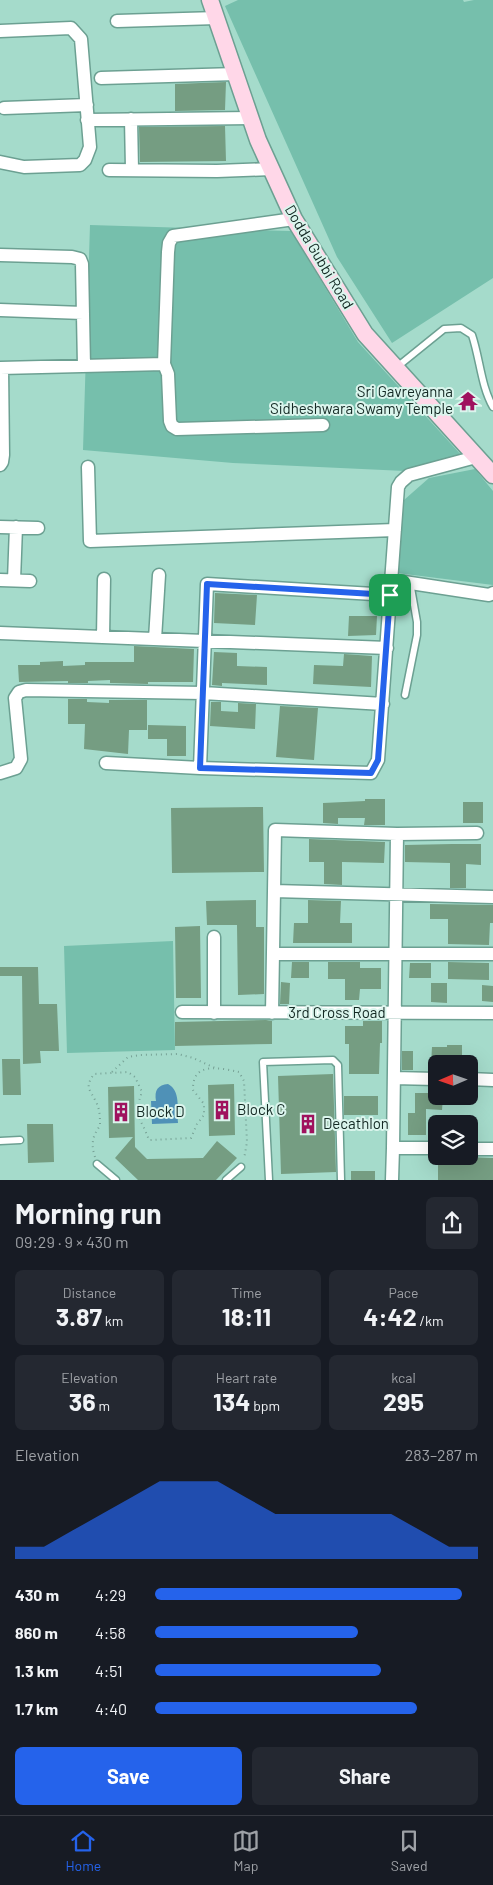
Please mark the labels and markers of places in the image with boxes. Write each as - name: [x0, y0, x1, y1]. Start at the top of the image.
- place label: Sri Gavreyanna Sidheshwara Swamy Temple: [270, 382, 453, 417]
- temple icon: Sri Gavreyanna Sidheshwara Swamy Temple: [457, 390, 479, 412]
- pin: [369, 574, 411, 616]
- building icon: Block C: [211, 1099, 233, 1121]
- place label: Block C: [237, 1100, 285, 1118]
- building icon: Block D: [110, 1101, 132, 1123]
- place label: Block D: [136, 1102, 185, 1120]
- building icon: Decathlon: [297, 1113, 319, 1135]
- place label: Decathlon: [323, 1114, 389, 1132]

